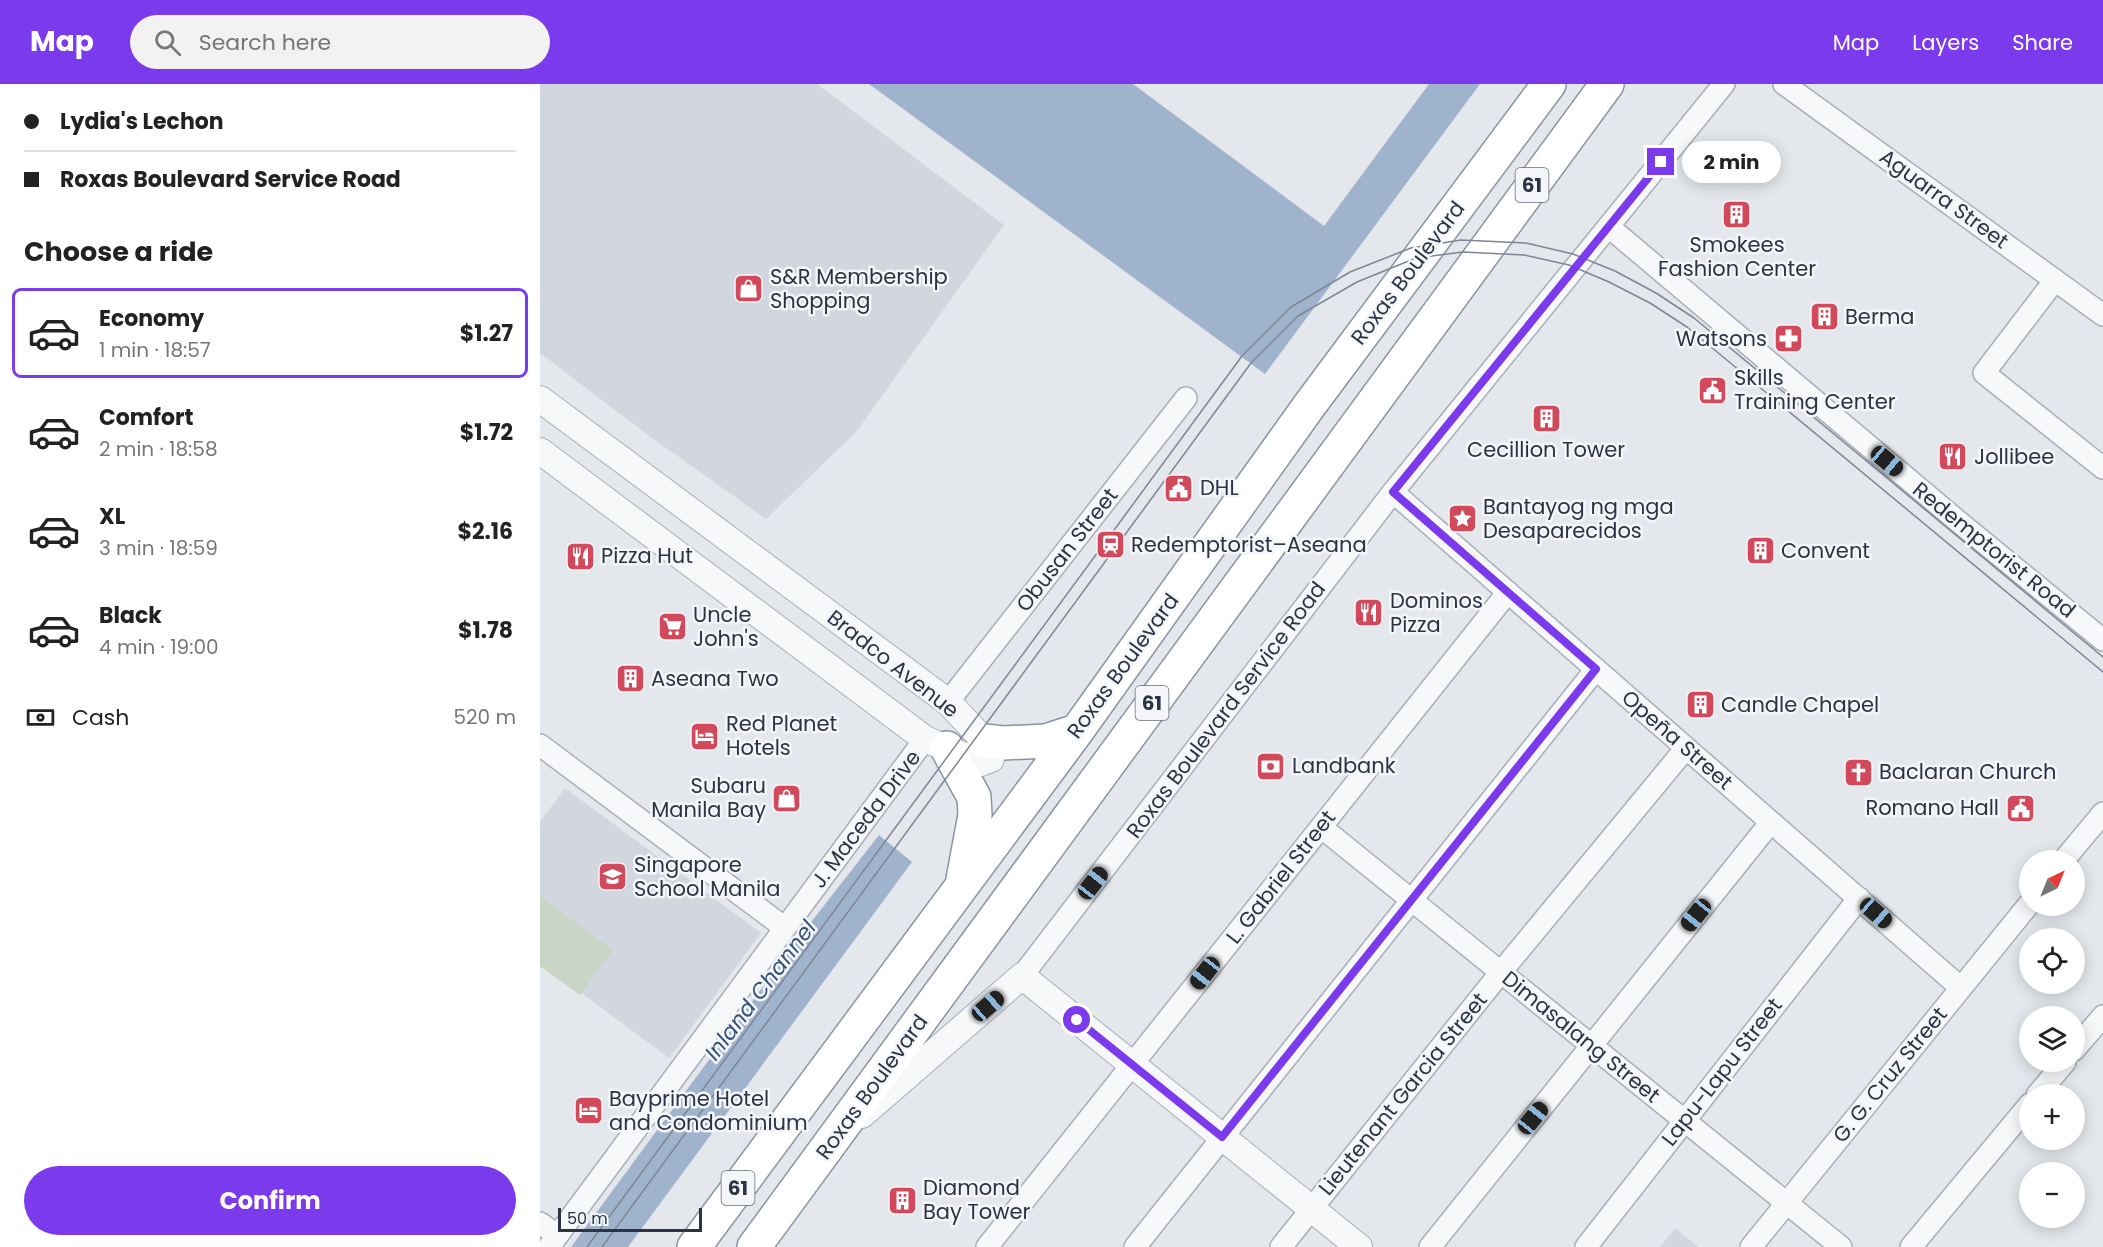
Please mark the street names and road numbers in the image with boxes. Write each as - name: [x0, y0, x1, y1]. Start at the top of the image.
- street label: Aguarra Street: [1874, 142, 2015, 255]
- road number: 61: [1516, 168, 1548, 202]
- street label: Roxas Boulevard: [1344, 195, 1471, 351]
- street label: Redemptorist Road: [1907, 475, 2082, 624]
- street label: Obusan Street: [1009, 482, 1124, 618]
- street label: Roxas Boulevard Service Road: [1119, 575, 1332, 844]
- street label: Roxas Boulevard: [1060, 587, 1185, 744]
- street label: Bradco Avenue: [821, 603, 965, 724]
- street label: Opeña Street: [1616, 683, 1739, 796]
- road number: 61: [1136, 686, 1168, 720]
- street label: J. Maceda Drive: [804, 744, 927, 894]
- street label: L. Gabriel Street: [1219, 804, 1342, 949]
- street label: Dimasalang Street: [1496, 964, 1666, 1109]
- street label: Lieutenant Garcia Street: [1312, 986, 1494, 1201]
- street label: Lapu-Lapu Street: [1655, 992, 1789, 1152]
- street label: G. G. Cruz Street: [1826, 1001, 1953, 1149]
- street label: Roxas Boulevard: [809, 1008, 934, 1165]
- road number: 61: [722, 1171, 754, 1205]

